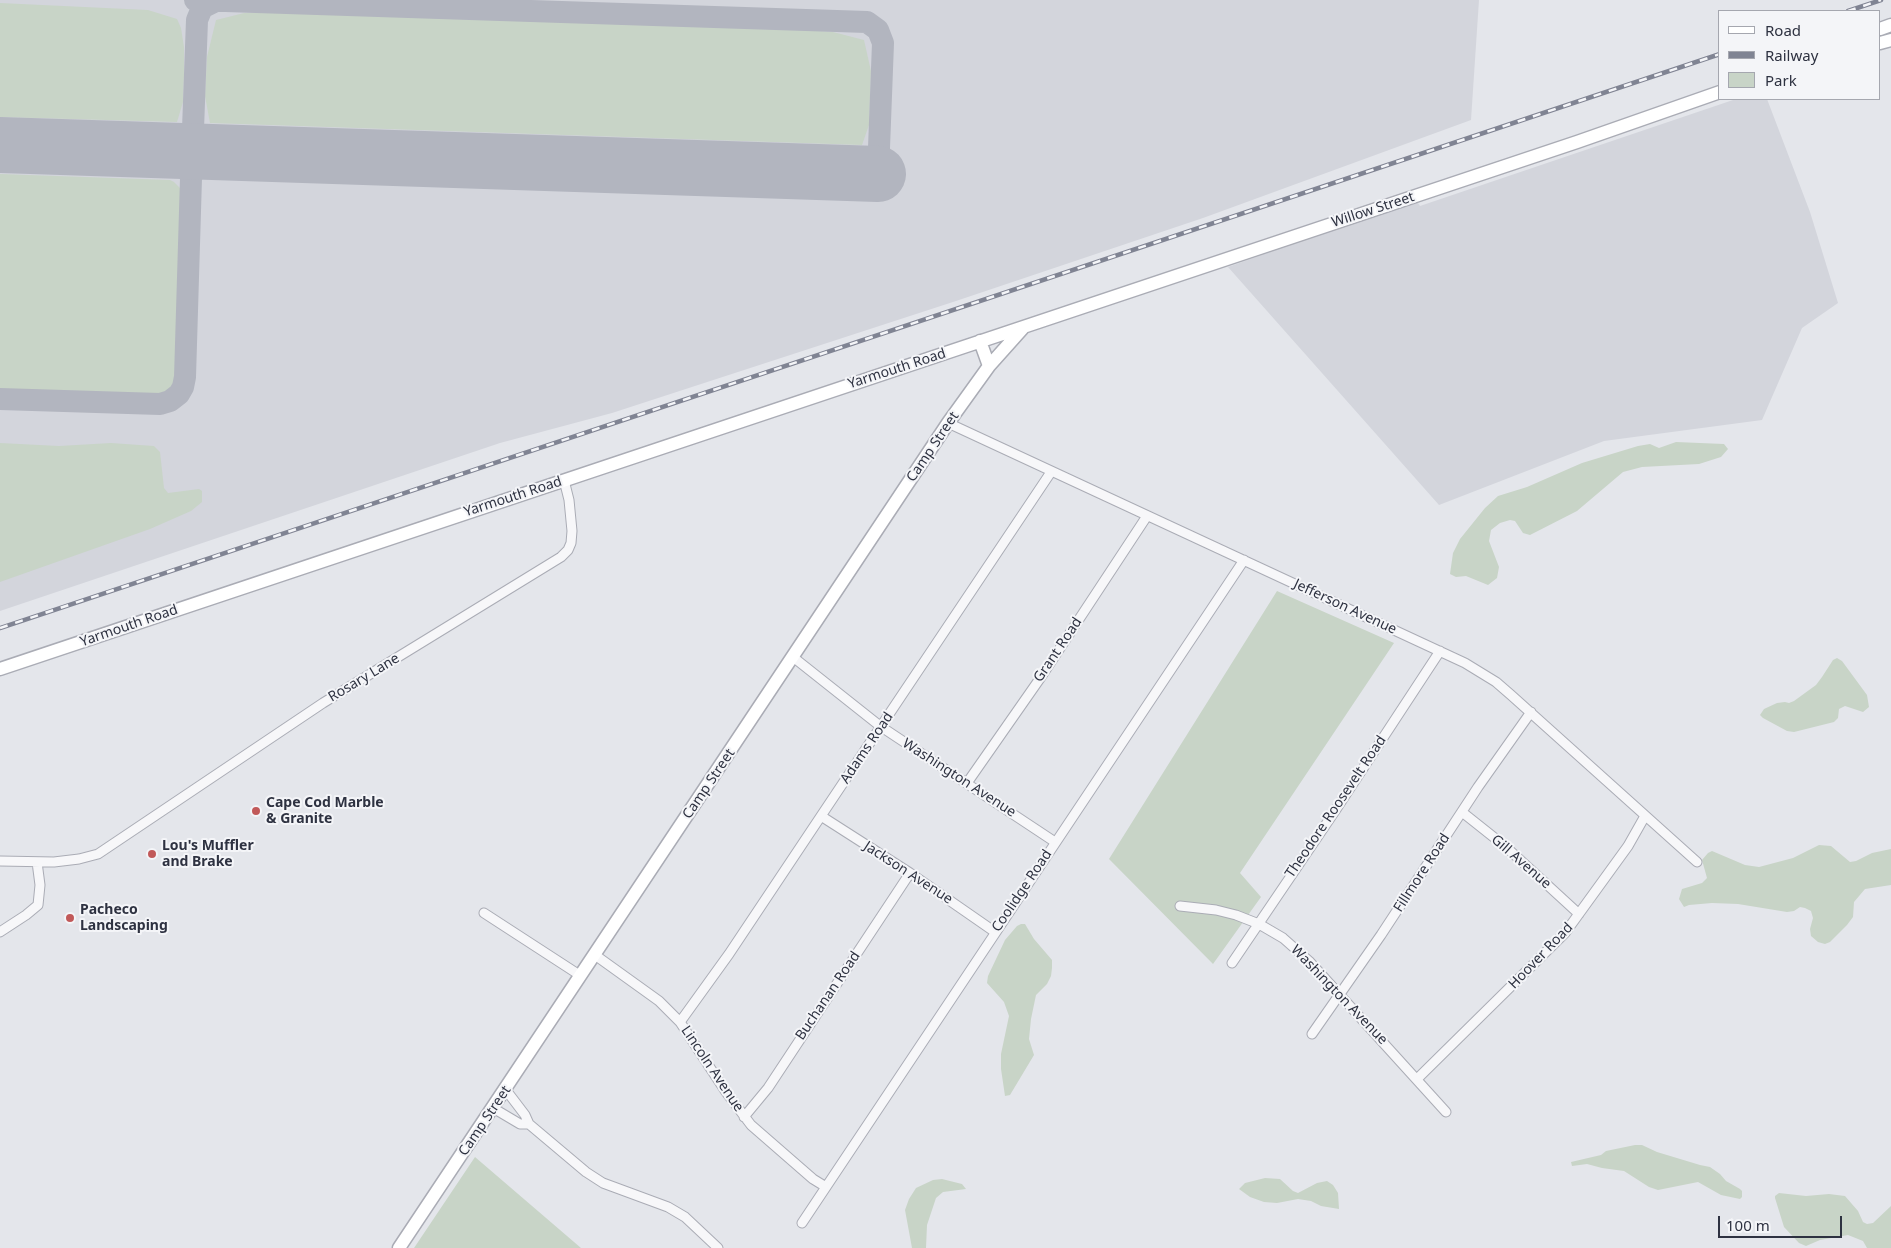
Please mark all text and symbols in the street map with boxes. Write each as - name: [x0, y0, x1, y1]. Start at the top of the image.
- legend: [1718, 10, 1881, 100]
- text: Road: [1765, 20, 1801, 40]
- text: Railway: [1765, 45, 1818, 65]
- text: Park: [1765, 70, 1797, 90]
- street label: Willow Street: [1330, 189, 1416, 231]
- street label: Yarmouth Road: [846, 345, 948, 393]
- street label: Camp Street: [903, 409, 963, 485]
- street label: Yarmouth Road: [462, 473, 564, 521]
- street label: Jefferson Avenue: [1291, 576, 1399, 638]
- street label: Yarmouth Road: [78, 601, 180, 651]
- street label: Grant Road: [1030, 614, 1086, 686]
- street label: Rosary Lane: [325, 650, 403, 706]
- street label: Adams Road: [837, 709, 897, 787]
- street label: Theodore Roosevelt Road: [1282, 733, 1390, 881]
- street label: Washington Avenue: [899, 735, 1019, 821]
- street label: Camp Street: [679, 746, 739, 822]
- place label: Cape Cod Marble & Granite: [266, 795, 384, 828]
- marker: Cape Cod Marble & Granite: [250, 805, 262, 817]
- street label: Fillmore Road: [1390, 831, 1454, 915]
- street label: Gill Avenue: [1488, 831, 1554, 893]
- place label: Lou's Muffler and Brake: [162, 838, 254, 870]
- street label: Jackson Avenue: [860, 838, 956, 908]
- street label: Coolidge Road: [988, 847, 1056, 935]
- marker: Lou's Muffler and Brake: [146, 848, 158, 860]
- place label: Pacheco Landscaping: [80, 902, 168, 934]
- marker: Pacheco Landscaping: [64, 912, 76, 924]
- street label: Hoover Road: [1505, 920, 1577, 992]
- street label: Washington Avenue: [1287, 942, 1391, 1048]
- street label: Buchanan Road: [792, 948, 864, 1044]
- street label: Lincoln Avenue: [677, 1023, 747, 1115]
- street label: Camp Street: [455, 1083, 515, 1159]
- scale bar: [1721, 1206, 1845, 1238]
- text: 100 m: [1726, 1215, 1770, 1235]

